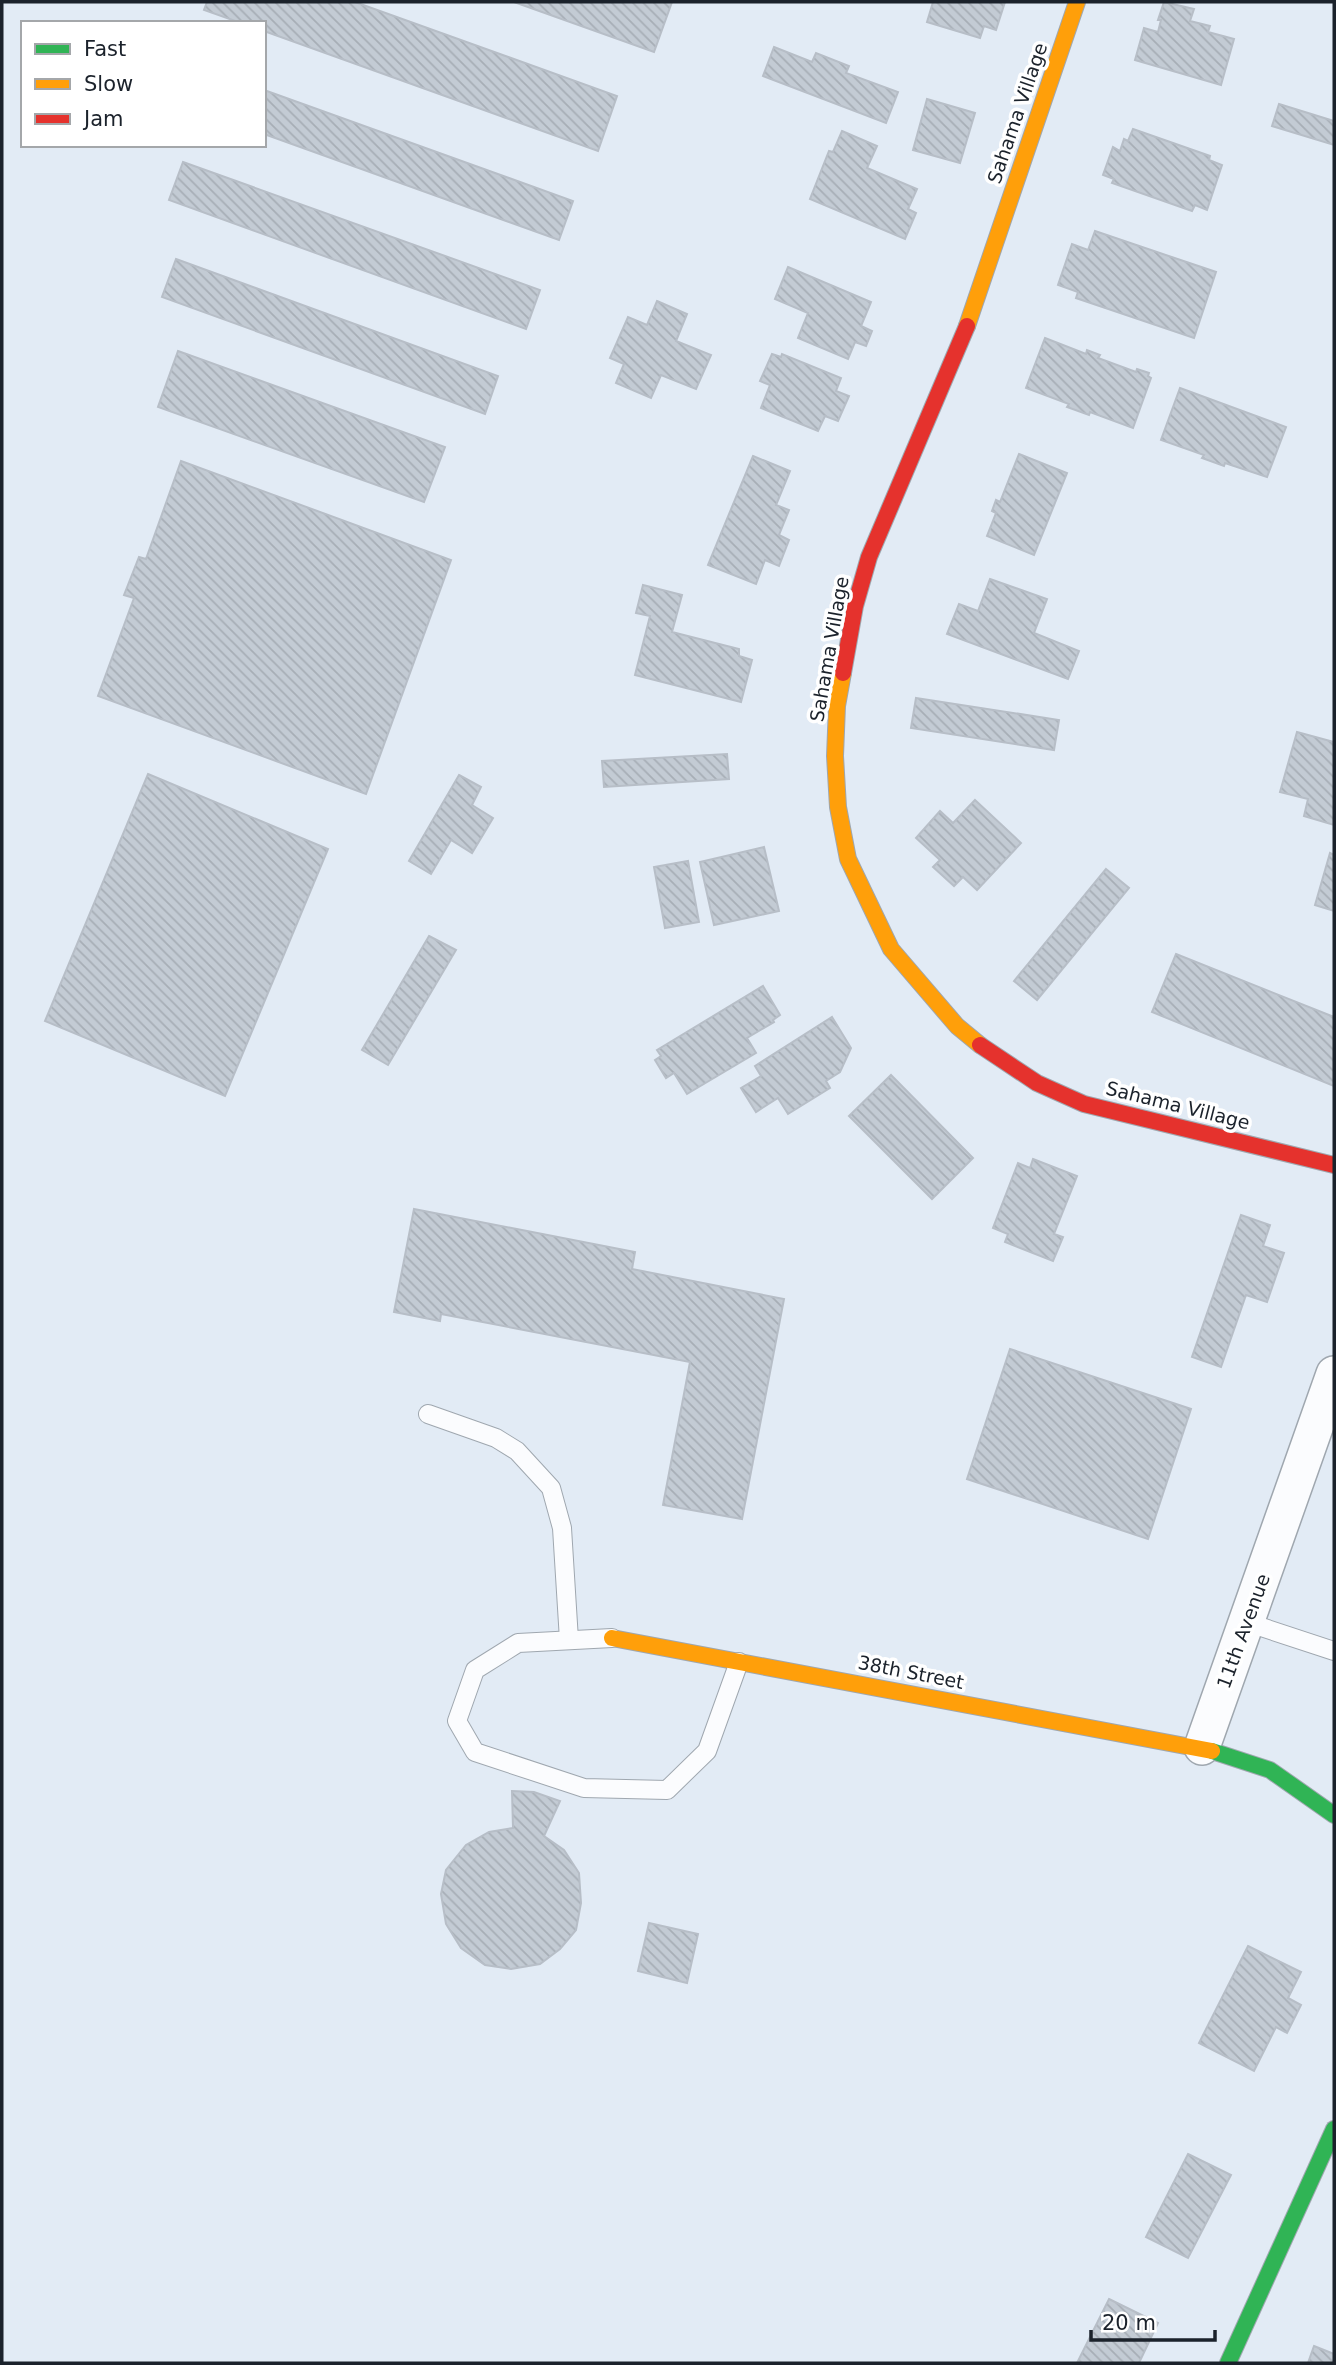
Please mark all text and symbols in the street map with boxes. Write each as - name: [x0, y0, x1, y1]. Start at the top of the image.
- legend: [21, 21, 266, 147]
- text: Fast: [84, 37, 126, 61]
- street label: Sahama Village: [983, 40, 1051, 186]
- text: Slow: [84, 72, 133, 96]
- text: Jam: [82, 107, 124, 131]
- street label: Sahama Village: [805, 575, 853, 723]
- street label: Sahama Village: [1104, 1076, 1252, 1134]
- street label: 11th Avenue: [1212, 1571, 1274, 1691]
- street label: 38th Street: [856, 1651, 966, 1693]
- scale bar: [1091, 2298, 1215, 2342]
- text: 20 m: [1102, 2311, 1156, 2335]

